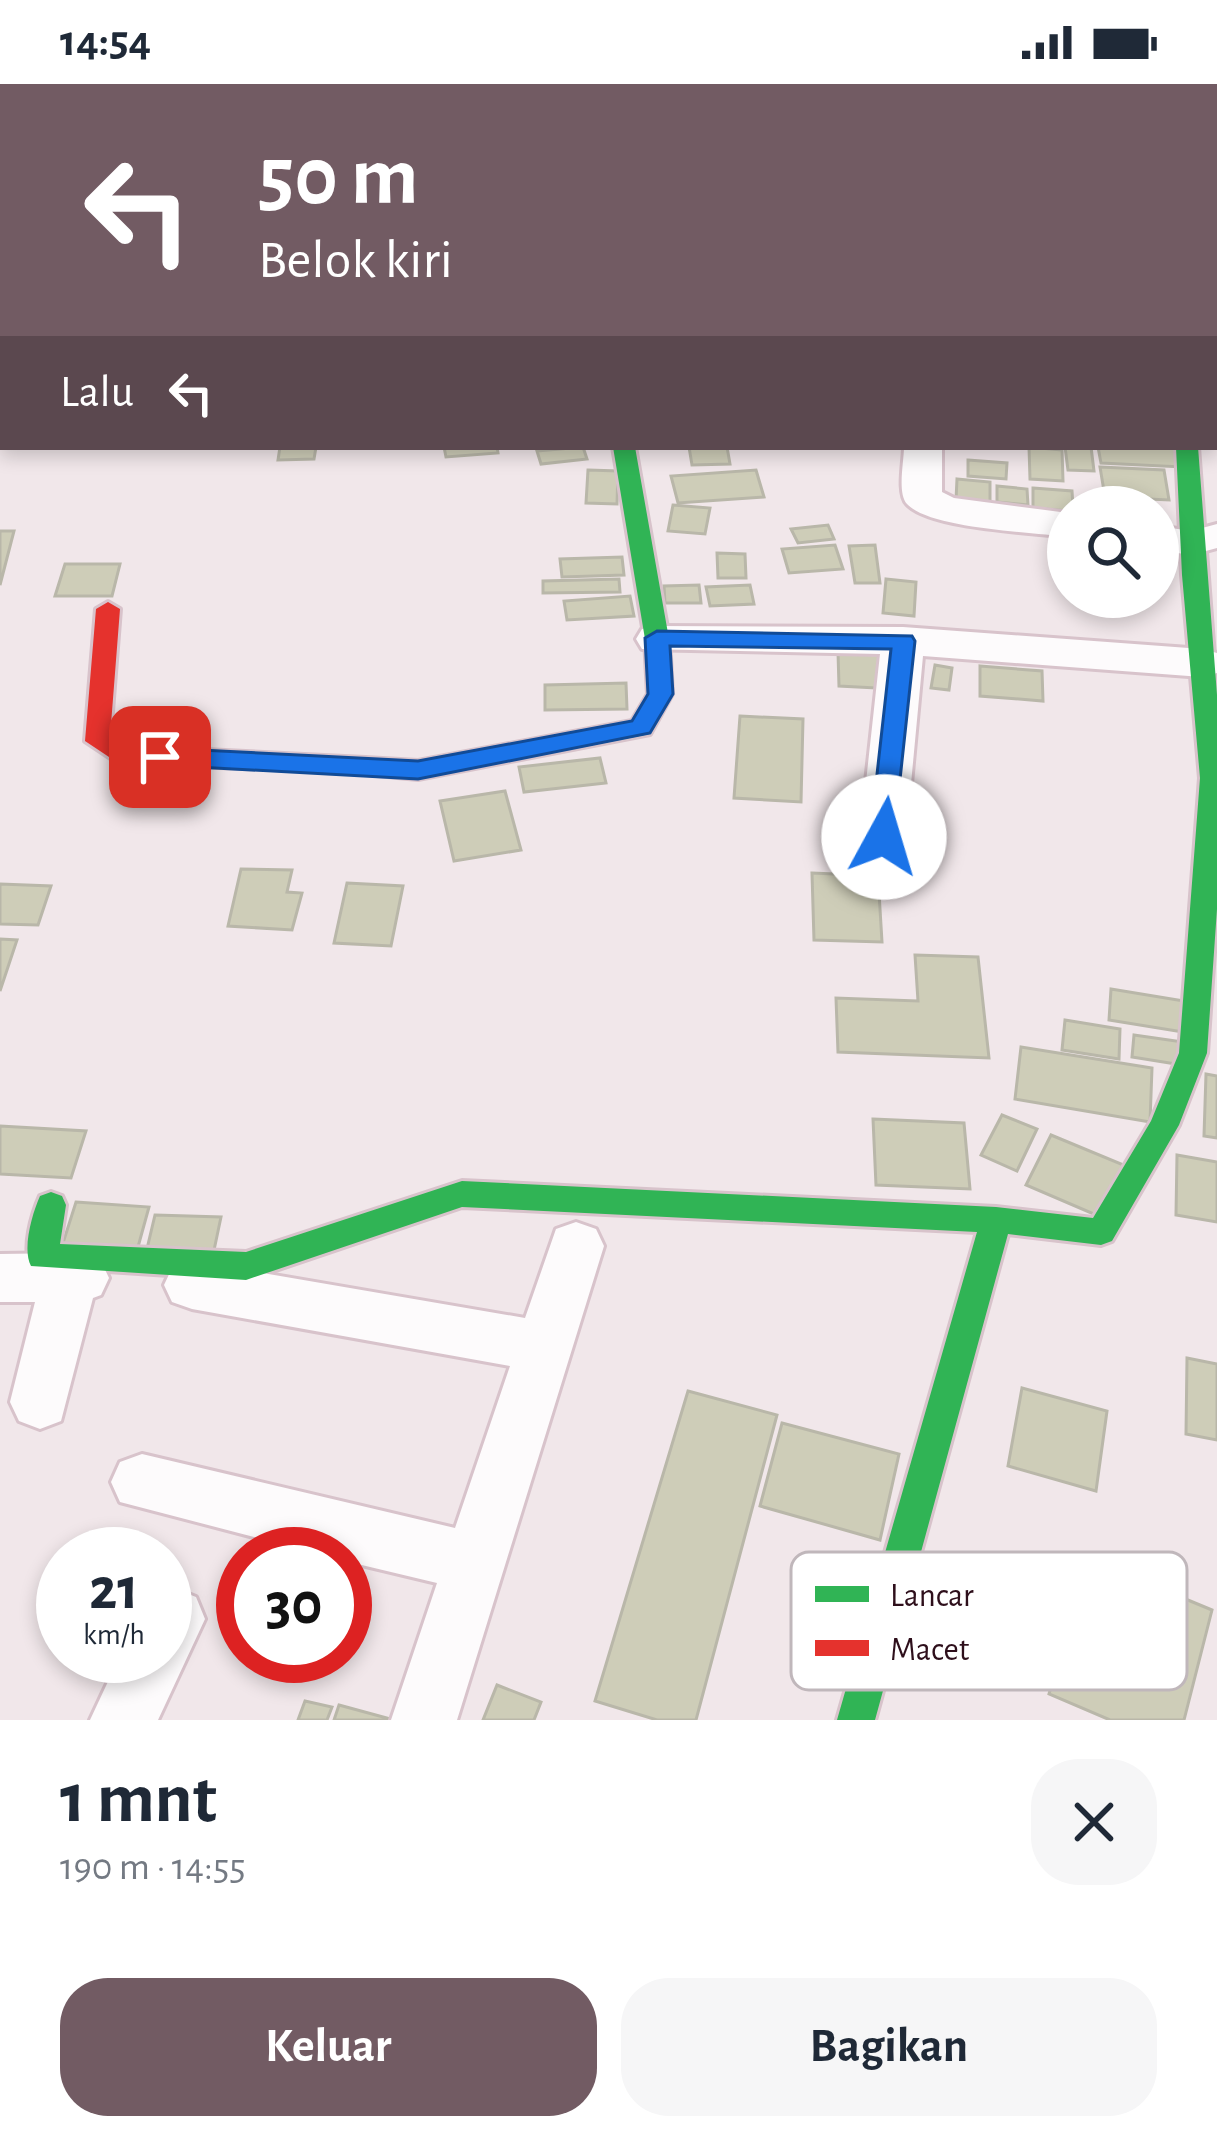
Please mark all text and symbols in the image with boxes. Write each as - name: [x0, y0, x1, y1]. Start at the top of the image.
- text: 14:54: [60, 19, 151, 64]
- icon: left: [60, 132, 216, 288]
- text: 50 m: [258, 136, 419, 220]
- text: Belok kiri: [258, 234, 453, 288]
- icon: left: [158, 360, 224, 426]
- text: Lalu: [60, 370, 134, 415]
- map controls: [1047, 486, 1179, 618]
- button: search: [1047, 486, 1179, 618]
- pin: [109, 706, 211, 808]
- icon: arrive: [127, 724, 193, 790]
- position arrow: [821, 774, 947, 900]
- speed limit sign: 30: [216, 1527, 372, 1683]
- legend: [791, 1552, 1187, 1690]
- text: 21: [89, 1560, 139, 1620]
- text: Lancar: [890, 1580, 974, 1613]
- text: km/h: [83, 1620, 145, 1650]
- text: Macet: [890, 1634, 970, 1667]
- button: close: [1031, 1759, 1157, 1885]
- text: 1 mnt: [60, 1763, 217, 1835]
- text: 190 m · 14:55: [60, 1848, 245, 1887]
- button: Keluar: [60, 1978, 597, 2116]
- button: Bagikan: [621, 1978, 1157, 2116]

